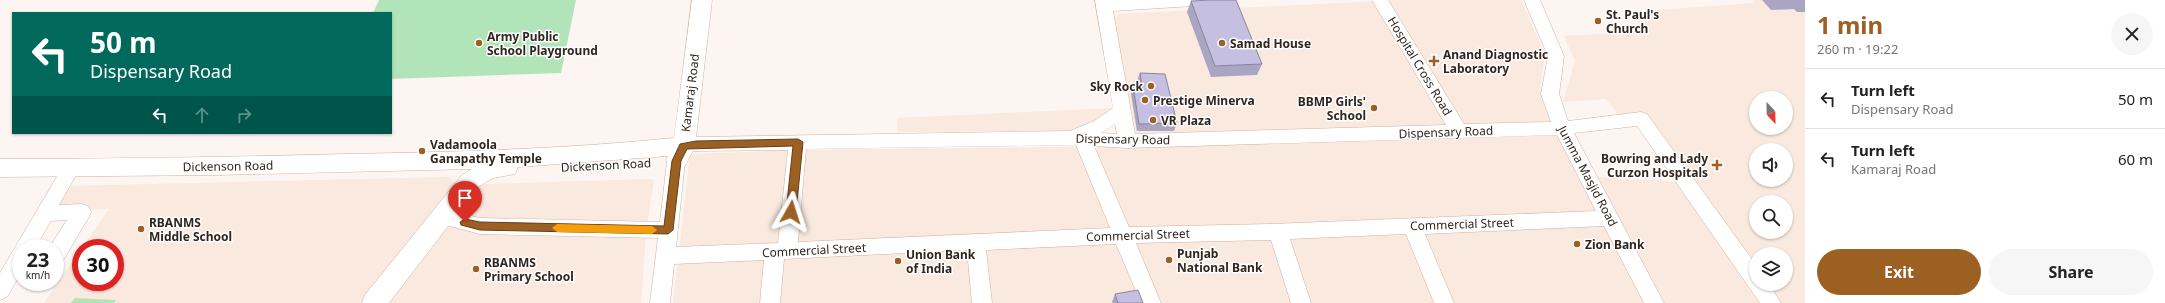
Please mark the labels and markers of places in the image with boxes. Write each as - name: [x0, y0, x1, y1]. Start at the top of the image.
- place label: St. Paul's Church: [1606, 6, 1659, 37]
- marker: St. Paul's Church: [1593, 16, 1603, 26]
- place label: Army Public School Playground: [487, 28, 598, 59]
- place label: Samad House: [1230, 35, 1311, 52]
- marker: Army Public School Playground: [474, 38, 484, 48]
- marker: Samad House: [1217, 38, 1227, 48]
- place label: Anand Diagnostic Laboratory: [1443, 46, 1548, 77]
- marker: Anand Diagnostic Laboratory: [1428, 55, 1440, 67]
- place label: Sky Rock: [1090, 78, 1144, 95]
- marker: Sky Rock: [1146, 81, 1156, 91]
- place label: Prestige Minerva: [1153, 92, 1255, 109]
- place label: BBMP Girls' School: [1298, 93, 1366, 124]
- marker: Prestige Minerva: [1140, 95, 1150, 105]
- marker: BBMP Girls' School: [1369, 103, 1379, 113]
- place label: VR Plaza: [1161, 112, 1211, 129]
- marker: VR Plaza: [1148, 115, 1158, 125]
- place label: Vadamoola Ganapathy Temple: [430, 136, 542, 167]
- marker: Vadamoola Ganapathy Temple: [417, 146, 427, 156]
- place label: Bowring and Lady Curzon Hospitals: [1601, 150, 1708, 181]
- marker: Bowring and Lady Curzon Hospitals: [1711, 159, 1723, 171]
- pin: [448, 181, 482, 222]
- place label: RBANMS Middle School: [149, 214, 232, 245]
- marker: RBANMS Middle School: [136, 224, 146, 234]
- place label: Zion Bank: [1585, 236, 1645, 253]
- marker: Zion Bank: [1572, 239, 1582, 249]
- place label: Punjab National Bank: [1177, 245, 1263, 276]
- place label: Union Bank of India: [906, 246, 976, 277]
- place label: RBANMS Primary School: [484, 254, 574, 285]
- marker: Punjab National Bank: [1164, 255, 1174, 265]
- marker: Union Bank of India: [893, 256, 903, 266]
- marker: RBANMS Primary School: [471, 264, 481, 274]

